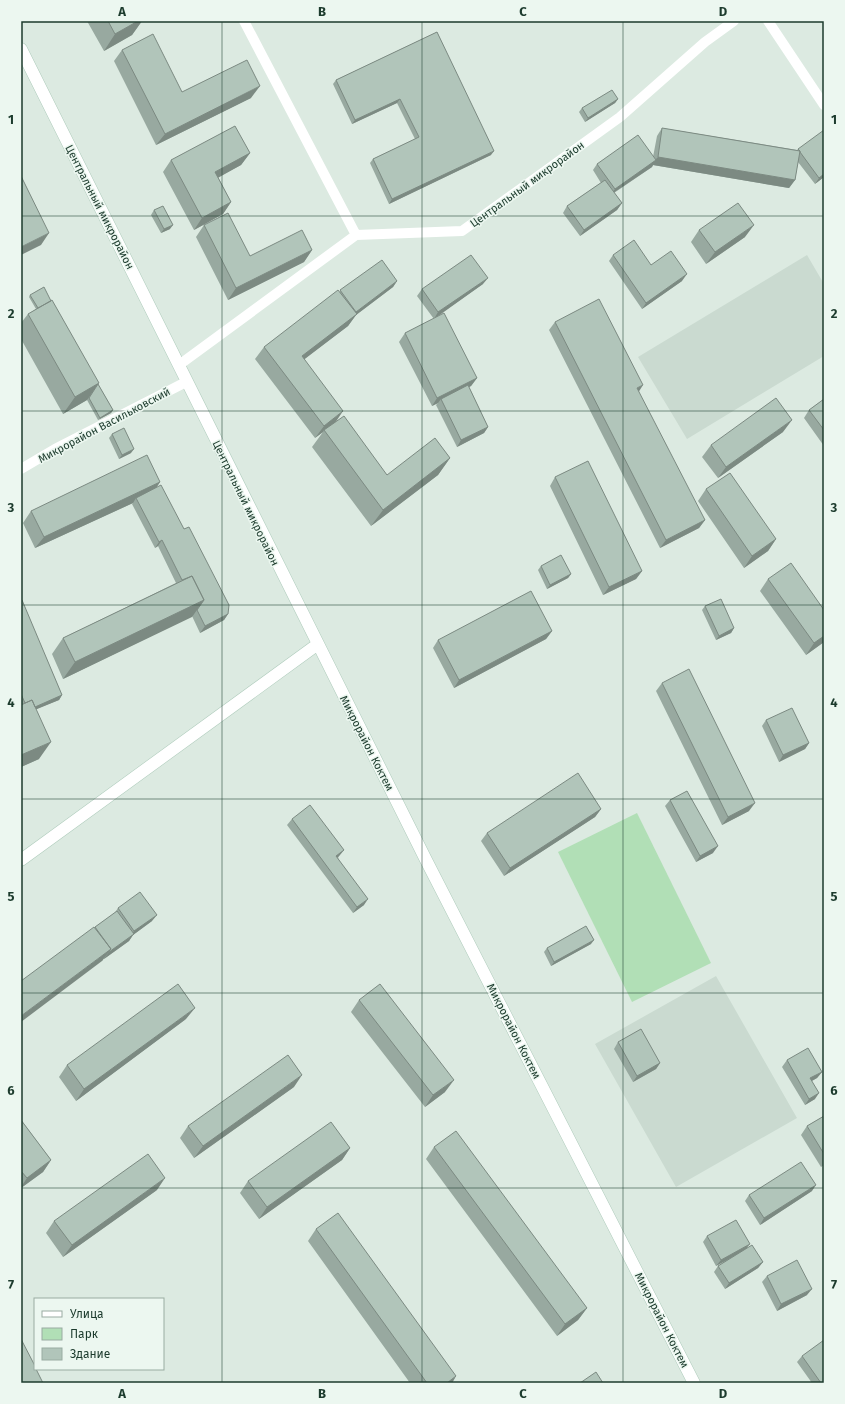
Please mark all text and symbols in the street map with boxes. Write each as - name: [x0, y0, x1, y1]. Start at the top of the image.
- text: A: [117, 4, 126, 19]
- text: B: [318, 4, 326, 19]
- text: C: [519, 4, 527, 19]
- text: D: [719, 4, 728, 19]
- text: 1: [8, 112, 14, 127]
- text: 1: [831, 112, 837, 127]
- street label: Центральный микрорайон: [468, 139, 587, 230]
- street label: Центральный микрорайон: [62, 143, 137, 272]
- text: 2: [8, 306, 15, 321]
- text: 2: [831, 306, 838, 321]
- street label: Микрорайон Васильковский: [36, 385, 172, 466]
- street label: Центральный микрорайон: [209, 438, 282, 568]
- text: 3: [7, 500, 15, 515]
- text: 3: [830, 500, 838, 515]
- street label: Микрорайон Коктем: [337, 693, 396, 793]
- text: 4: [7, 695, 15, 710]
- text: 4: [830, 695, 838, 710]
- text: 5: [8, 889, 15, 904]
- text: 5: [831, 889, 838, 904]
- street label: Микрорайон Коктем: [484, 981, 543, 1081]
- text: 6: [7, 1083, 15, 1098]
- text: 6: [830, 1083, 838, 1098]
- street label: Микрорайон Коктем: [632, 1270, 691, 1370]
- text: 7: [8, 1277, 14, 1292]
- text: 7: [831, 1277, 837, 1292]
- legend: [34, 1298, 164, 1370]
- text: Улица: [70, 1307, 104, 1321]
- text: Парк: [70, 1327, 99, 1341]
- text: Здание: [70, 1347, 110, 1361]
- text: A: [117, 1386, 126, 1401]
- text: B: [318, 1386, 326, 1401]
- text: C: [519, 1386, 527, 1401]
- text: D: [719, 1386, 728, 1401]

